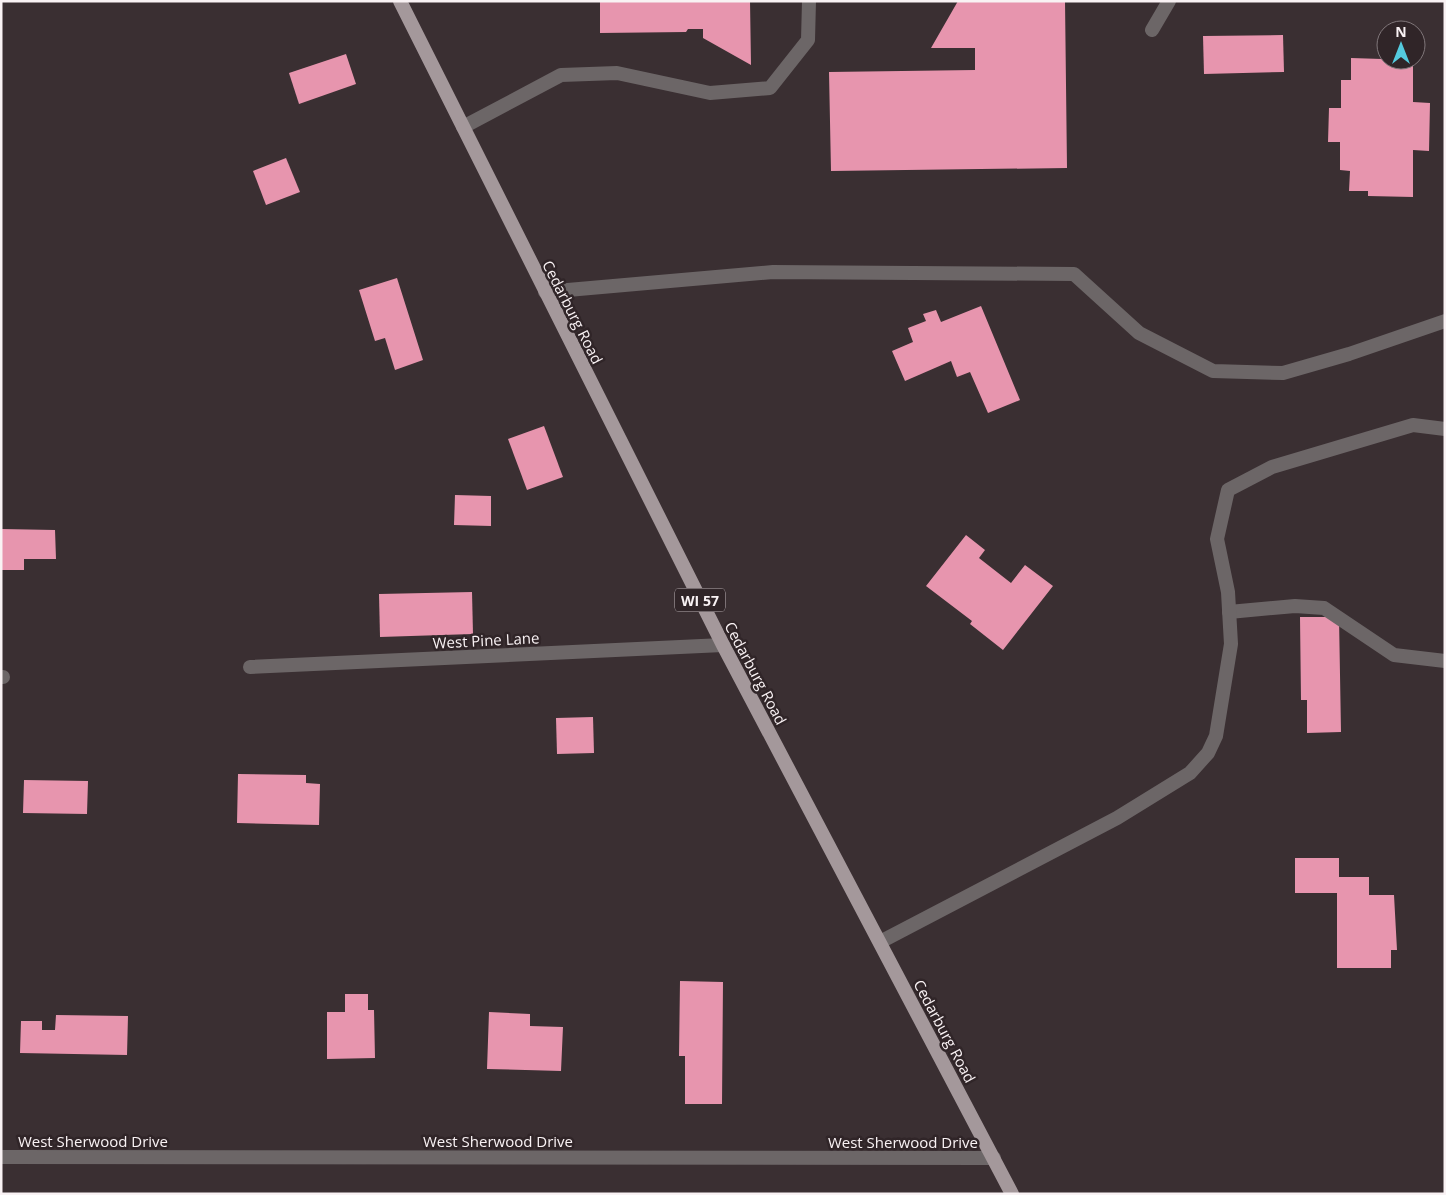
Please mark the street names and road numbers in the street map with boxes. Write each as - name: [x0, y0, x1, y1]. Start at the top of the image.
- street label: Cedarburg Road: [538, 257, 608, 367]
- road number: WI 57: [675, 588, 725, 612]
- street label: Cedarburg Road: [720, 618, 792, 728]
- street label: West Pine Lane: [432, 627, 540, 653]
- street label: Cedarburg Road: [909, 976, 981, 1086]
- street label: West Sherwood Drive: [18, 1131, 168, 1151]
- street label: West Sherwood Drive: [423, 1131, 573, 1151]
- street label: West Sherwood Drive: [828, 1132, 978, 1152]

